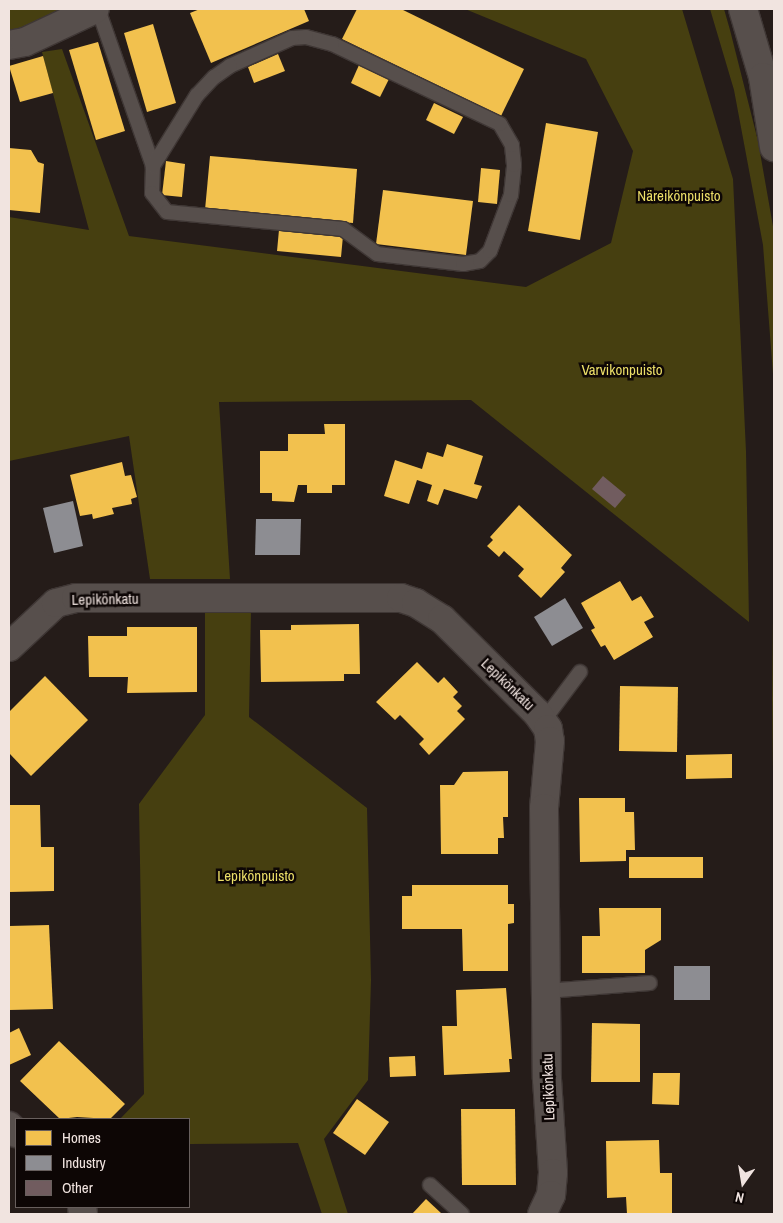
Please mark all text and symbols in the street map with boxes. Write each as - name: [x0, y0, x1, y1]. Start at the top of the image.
- park label: Näreikönpuisto: [637, 187, 721, 205]
- park label: Varvikonpuisto: [581, 361, 663, 379]
- street label: Lepikönkatu: [71, 589, 139, 609]
- street label: Lepikönkatu: [478, 654, 538, 714]
- park label: Lepikönpuisto: [217, 867, 295, 885]
- street label: Lepikönkatu: [538, 1053, 558, 1121]
- legend: [15, 1118, 190, 1208]
- text: Homes: [62, 1127, 101, 1148]
- text: Industry: [62, 1152, 106, 1173]
- north arrow: [718, 1158, 768, 1208]
- text: Other: [62, 1177, 93, 1198]
- text: N: [734, 1188, 746, 1207]

